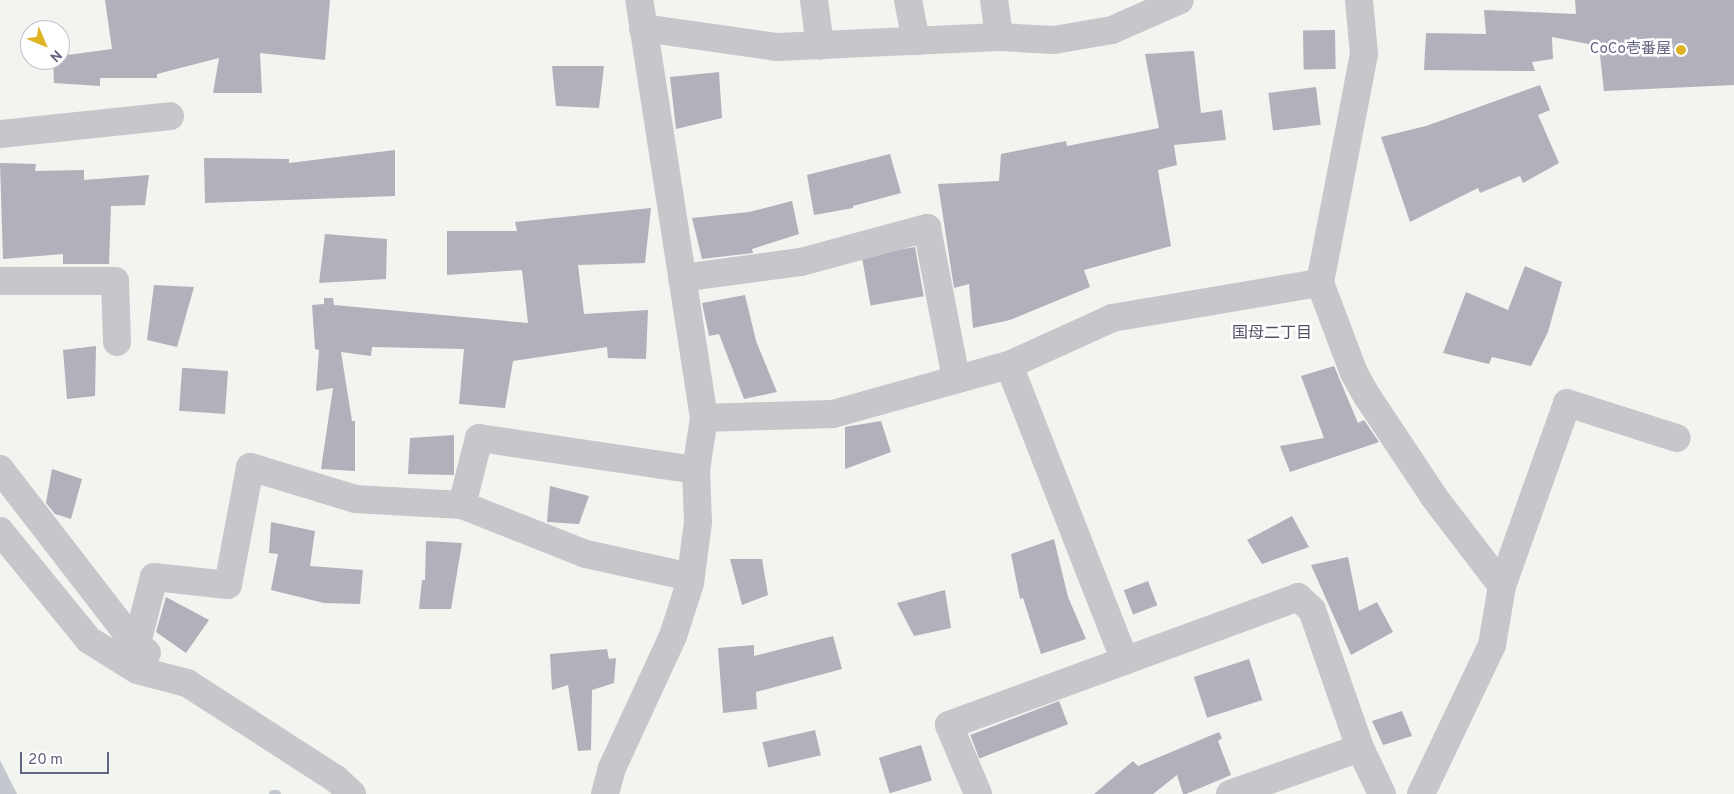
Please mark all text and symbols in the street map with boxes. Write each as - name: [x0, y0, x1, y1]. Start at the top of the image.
- north arrow: [20, 20, 70, 70]
- place label: CoCo壱番屋: [1590, 41, 1671, 59]
- marker: CoCo壱番屋: [1675, 44, 1687, 56]
- text: N: [46, 46, 65, 65]
- district label: 国母二丁目: [1232, 324, 1312, 344]
- scale bar: [22, 742, 111, 774]
- text: 20 m: [28, 751, 63, 770]

